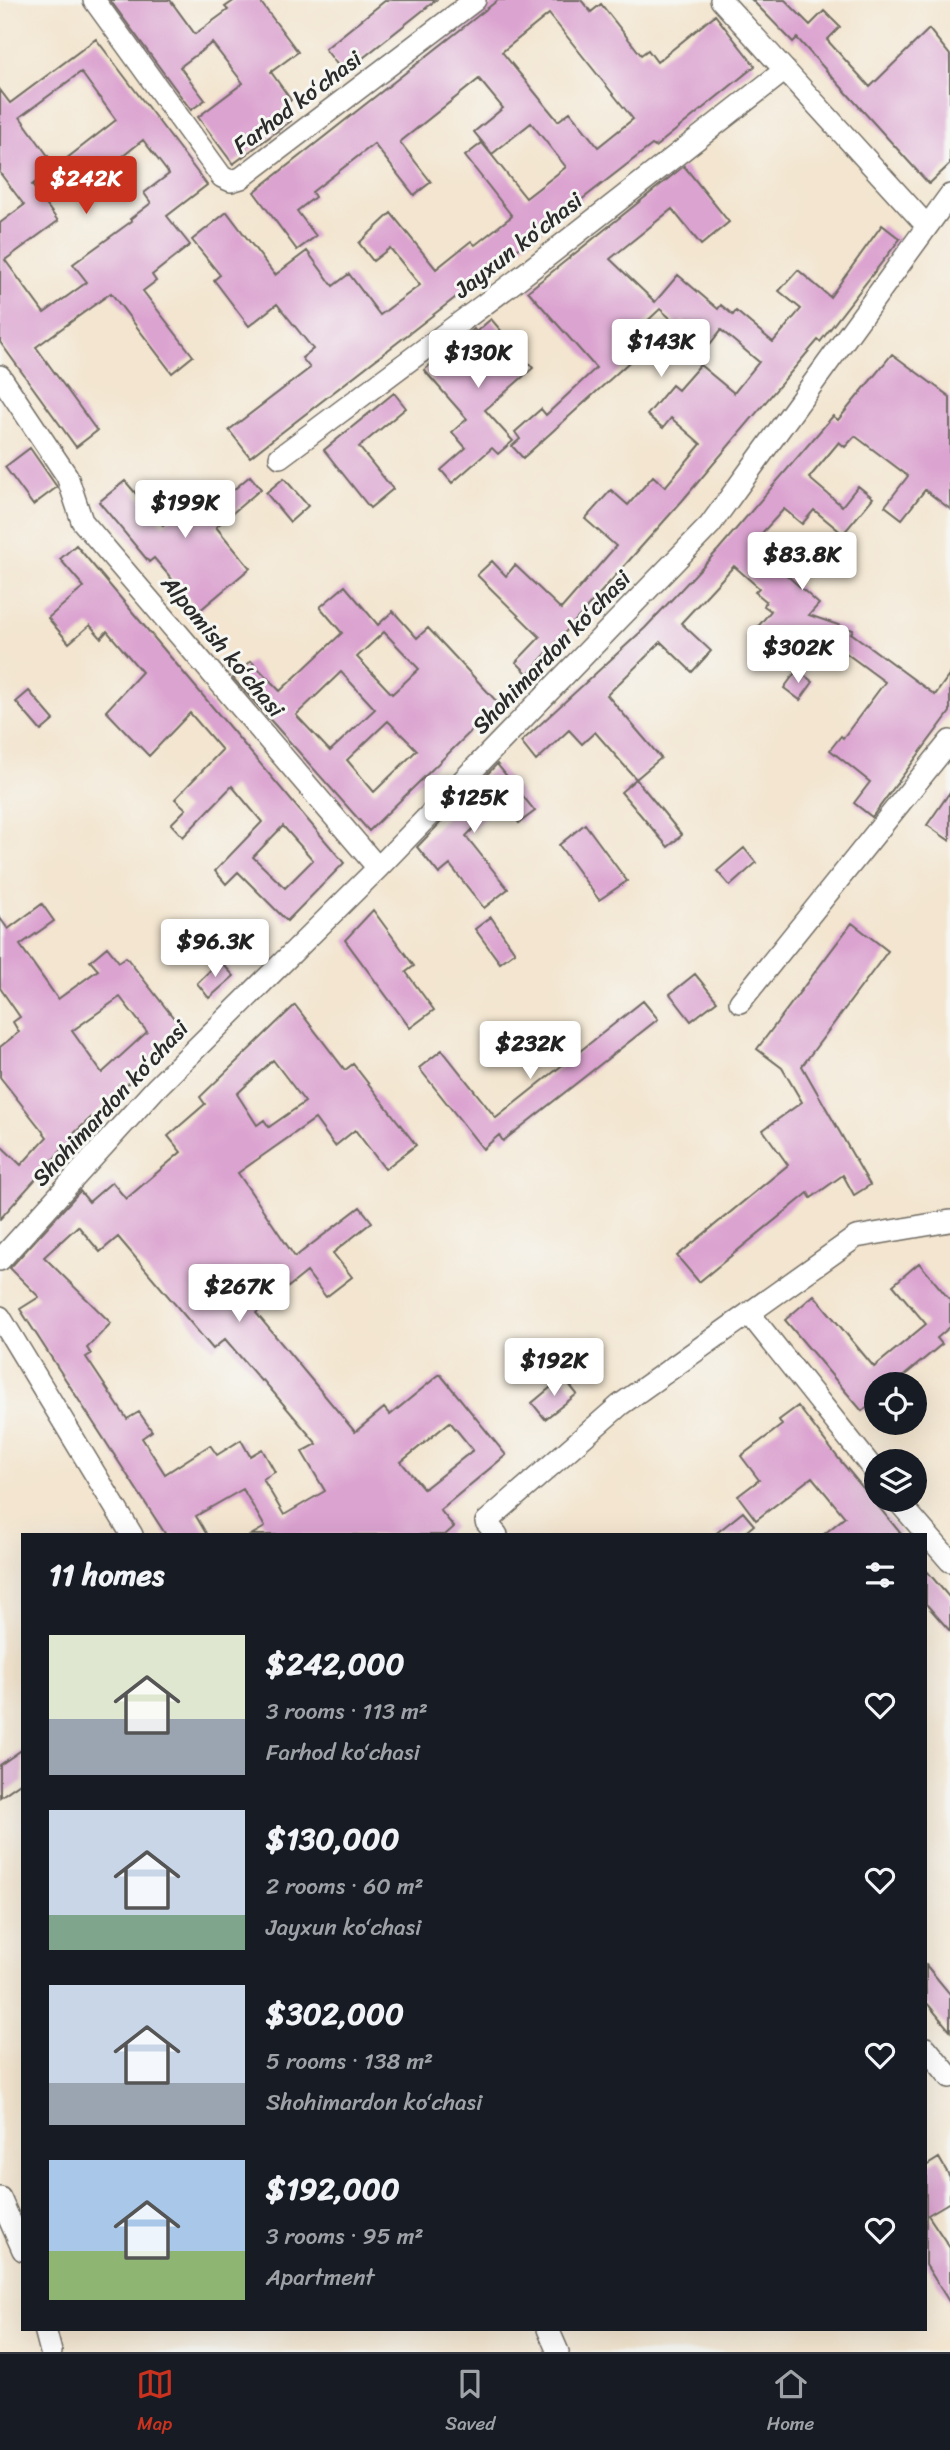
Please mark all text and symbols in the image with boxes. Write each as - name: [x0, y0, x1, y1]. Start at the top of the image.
- street label: Farhod koʻchasi: [224, 39, 372, 165]
- pin: $242K: [37, 156, 135, 216]
- text: $242K: [51, 158, 121, 199]
- street label: Jayxun koʻchasi: [444, 181, 593, 310]
- pin: $143K: [612, 320, 710, 379]
- text: $143K: [628, 321, 694, 362]
- pin: $130K: [429, 330, 527, 390]
- text: $130K: [445, 332, 511, 373]
- pin: $199K: [136, 480, 234, 540]
- text: $199K: [151, 482, 219, 523]
- pin: $83.8K: [745, 532, 859, 592]
- text: $83.8K: [764, 534, 840, 575]
- street label: Shohimardon koʻchasi: [461, 560, 642, 744]
- street label: Alpomish koʻchasi: [150, 565, 295, 728]
- pin: $302K: [749, 626, 847, 685]
- text: $302K: [763, 627, 833, 668]
- pin: $125K: [425, 776, 523, 835]
- text: $125K: [441, 777, 507, 818]
- pin: $96.3K: [158, 920, 272, 979]
- text: $96.3K: [177, 921, 253, 962]
- street label: Shohimardon koʻchasi: [22, 1010, 200, 1196]
- pin: $232K: [481, 1021, 579, 1081]
- text: $232K: [496, 1023, 564, 1064]
- pin: $267K: [190, 1264, 288, 1324]
- text: $267K: [205, 1266, 273, 1307]
- pin: $192K: [505, 1338, 603, 1398]
- text: $192K: [521, 1340, 587, 1381]
- map controls: [864, 1372, 927, 1512]
- button: locate: [864, 1372, 927, 1435]
- button: layers: [864, 1449, 927, 1512]
- text: 11 homes: [49, 1548, 164, 1602]
- icon: filters: [861, 1556, 899, 1594]
- text: $242,000: [266, 1637, 405, 1691]
- icon: home: [105, 1663, 189, 1747]
- icon: heart: [861, 1686, 899, 1724]
- text: 3 rooms · 113 m²: [266, 1691, 428, 1732]
- text: Farhod koʻchasi: [266, 1732, 420, 1773]
- text: $130,000: [266, 1812, 399, 1866]
- icon: home: [105, 1838, 189, 1922]
- icon: heart: [861, 1861, 899, 1899]
- text: 2 rooms · 60 m²: [266, 1866, 424, 1907]
- text: Jayxun koʻchasi: [266, 1907, 421, 1948]
- text: $302,000: [266, 1987, 404, 2041]
- icon: home: [105, 2013, 189, 2097]
- icon: heart: [861, 2036, 899, 2074]
- text: 5 rooms · 138 m²: [266, 2041, 433, 2082]
- text: Shohimardon koʻchasi: [266, 2082, 482, 2123]
- text: $192,000: [266, 2162, 400, 2216]
- icon: home: [105, 2188, 189, 2272]
- icon: heart: [861, 2211, 899, 2249]
- text: 3 rooms · 95 m²: [266, 2216, 423, 2257]
- text: Apartment: [266, 2257, 375, 2298]
- tab: Map: [136, 2365, 174, 2440]
- tab: Saved: [445, 2365, 495, 2440]
- tab: Home: [767, 2365, 814, 2440]

